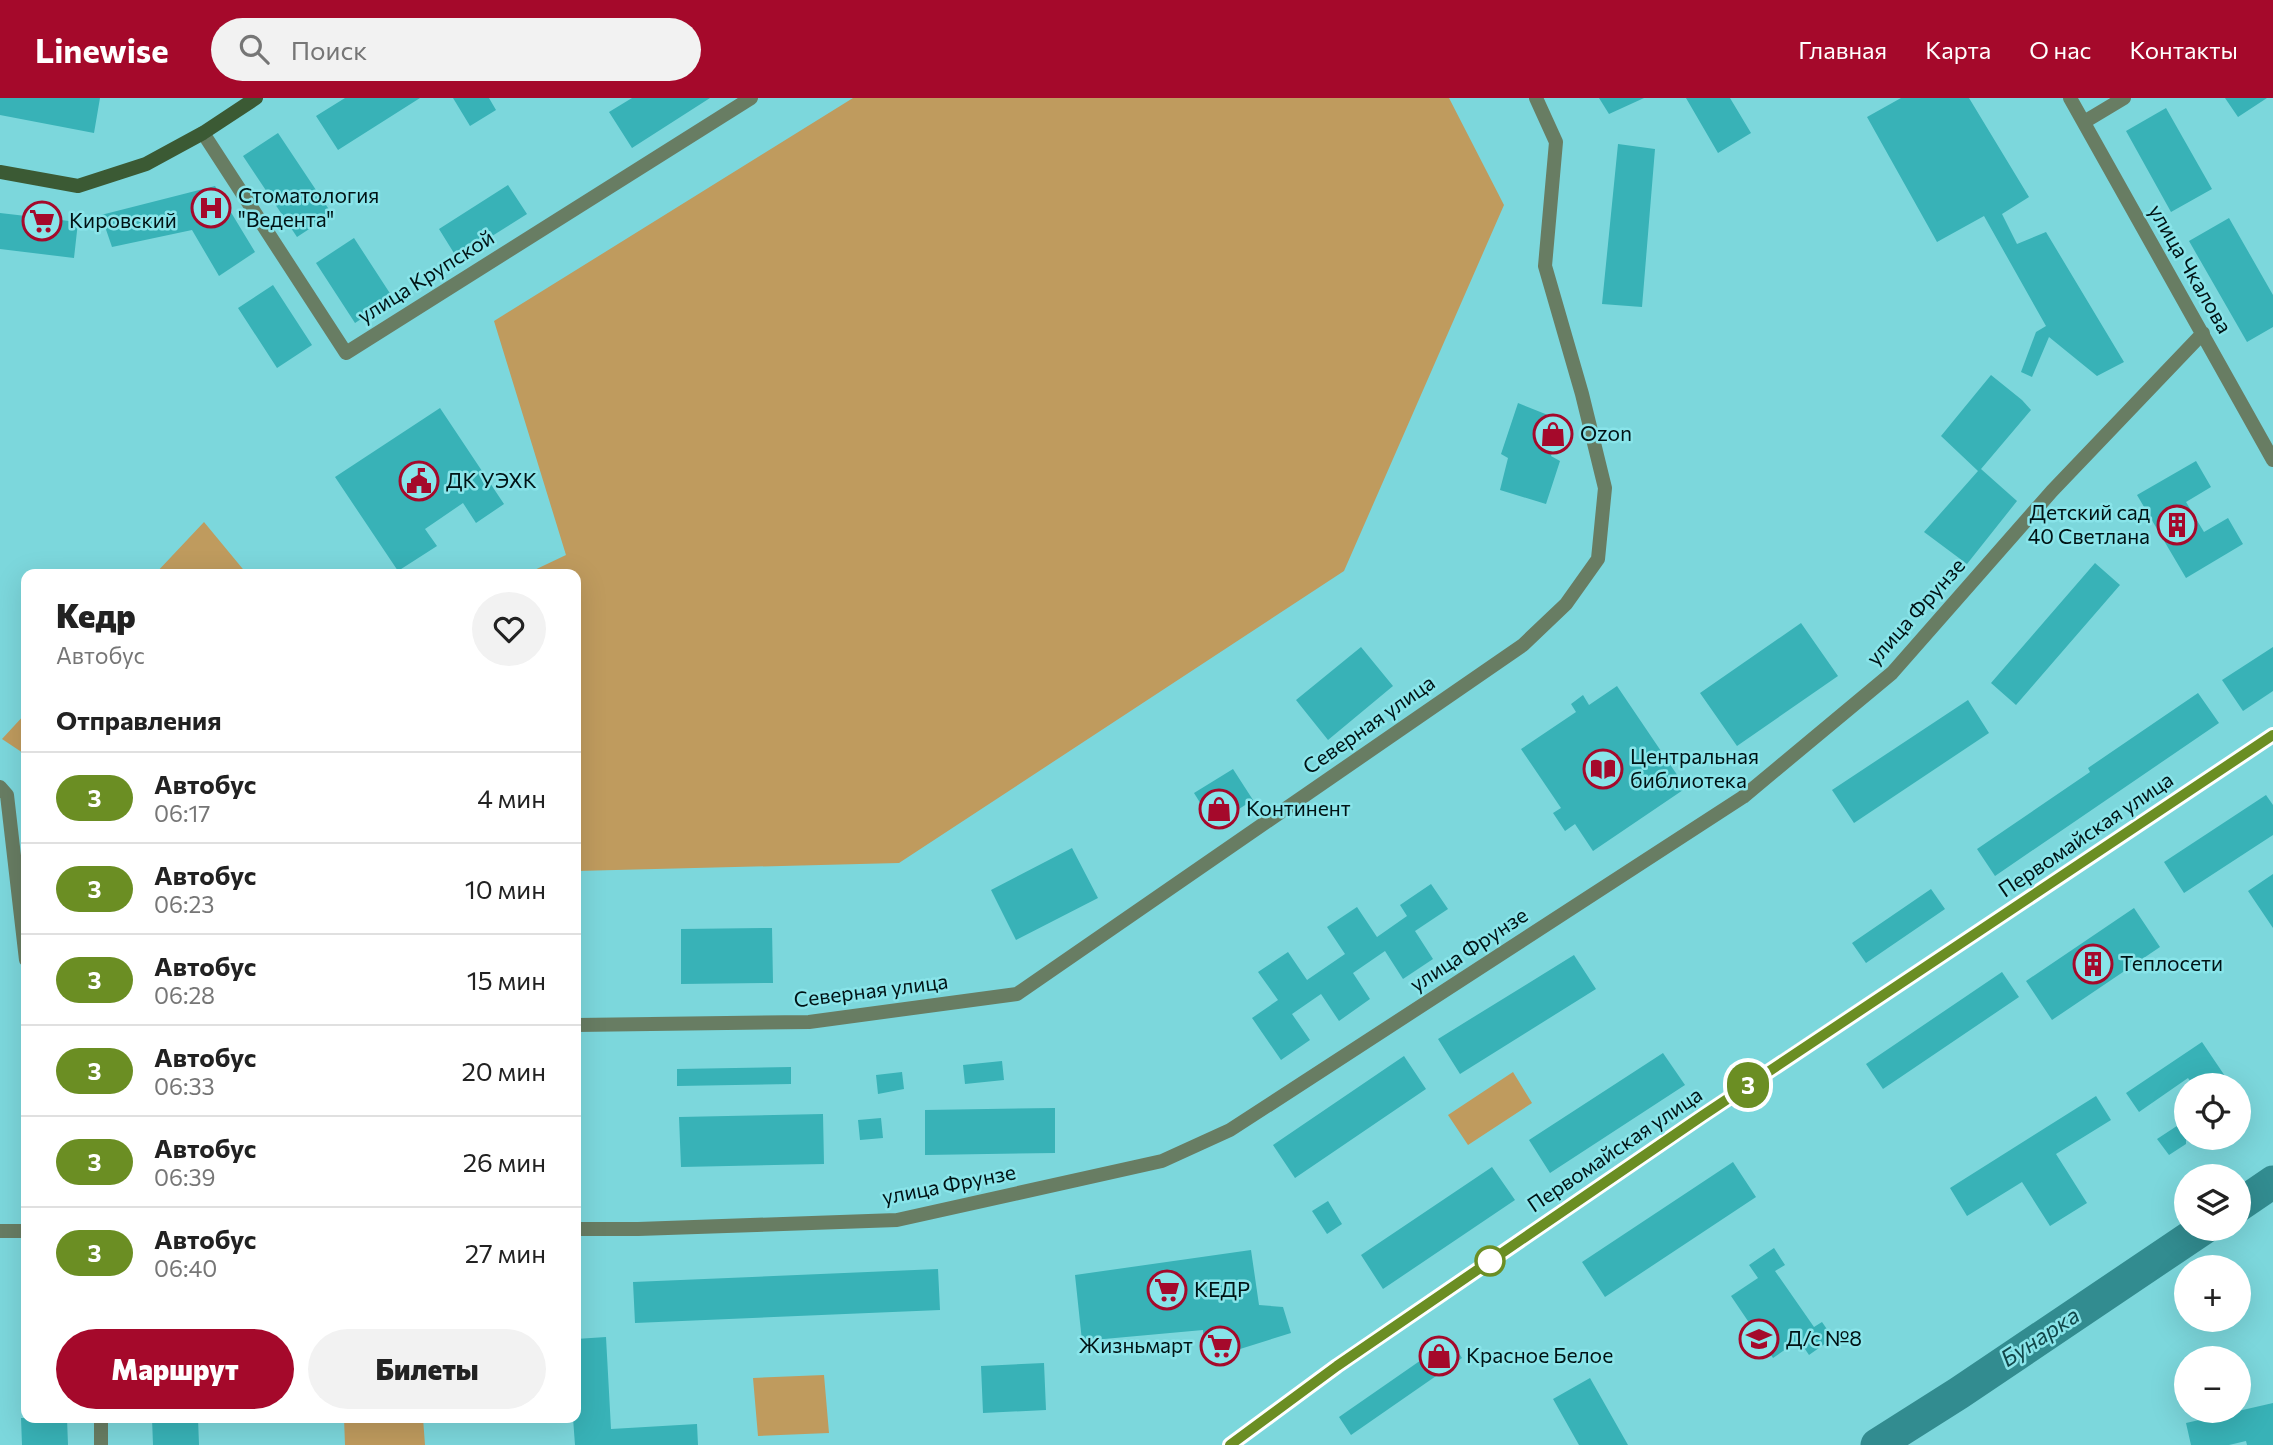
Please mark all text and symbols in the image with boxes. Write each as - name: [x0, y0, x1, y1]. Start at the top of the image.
- search box: [211, 18, 701, 81]
- text: Linewise: [35, 29, 169, 70]
- icon: search: [235, 30, 273, 68]
- text: Поиск: [291, 34, 367, 65]
- text: Главная: [1798, 35, 1887, 64]
- text: Карта: [1925, 35, 1991, 64]
- text: О нас: [2029, 35, 2091, 64]
- text: Контакты: [2129, 35, 2238, 64]
- place label: Стоматология "Ведента": [238, 182, 379, 231]
- hospital icon: Стоматология "Ведента": [190, 187, 232, 229]
- street label: улица Чкалова: [2144, 199, 2238, 337]
- supermarket icon: Кировский: [21, 200, 63, 242]
- place label: Кировский: [69, 207, 177, 232]
- street label: улица Крупской: [352, 224, 498, 328]
- shop icon: Ozon: [1532, 413, 1574, 455]
- place label: Ozon: [1580, 420, 1632, 445]
- public building icon: ДК УЭХК: [398, 460, 440, 502]
- place label: ДК УЭХК: [446, 467, 537, 492]
- place label: Детский сад 40 Светлана: [2028, 499, 2150, 548]
- building icon: Детский сад 40 Светлана: [2156, 504, 2198, 546]
- street label: улица Фрунзе: [1860, 552, 1969, 670]
- button: heart: [472, 592, 546, 666]
- text: Кедр: [56, 594, 136, 635]
- text: Автобус: [56, 641, 145, 669]
- street label: Северная улица: [1297, 669, 1439, 779]
- text: Отправления: [56, 704, 222, 735]
- place label: Центральная библиотека: [1630, 743, 1759, 792]
- library icon: Центральная библиотека: [1582, 748, 1624, 790]
- street label: Первомайская улица: [1993, 766, 2177, 902]
- text: Автобус: [154, 768, 256, 799]
- text: 4 мин: [477, 782, 546, 813]
- text: 3: [88, 783, 101, 812]
- shop icon: Континент: [1198, 788, 1240, 830]
- place label: Континент: [1246, 795, 1351, 820]
- text: 06:17: [154, 799, 210, 827]
- text: Автобус: [154, 859, 256, 890]
- text: 10 мин: [465, 873, 546, 904]
- text: 3: [88, 874, 101, 903]
- text: 06:23: [154, 890, 214, 918]
- street label: улица Фрунзе: [1405, 901, 1532, 996]
- building icon: Теплосети: [2072, 943, 2114, 985]
- text: Автобус: [154, 950, 256, 981]
- place label: Теплосети: [2120, 950, 2223, 975]
- text: 15 мин: [467, 964, 546, 995]
- text: 3: [88, 965, 101, 994]
- street label: Северная улица: [792, 968, 949, 1011]
- text: 06:28: [154, 981, 215, 1009]
- text: Автобус: [154, 1041, 256, 1072]
- text: 20 мин: [461, 1055, 546, 1086]
- text: 3: [88, 1056, 101, 1085]
- line badge: 3: [1725, 1062, 1771, 1108]
- text: 3: [1741, 1070, 1755, 1099]
- text: 06:33: [154, 1072, 215, 1100]
- map controls: [2174, 1073, 2251, 1423]
- button: locate: [2174, 1073, 2251, 1150]
- street label: Первомайская улица: [1522, 1081, 1706, 1217]
- text: Автобус: [154, 1132, 256, 1163]
- text: 26 мин: [463, 1146, 546, 1177]
- text: 3: [88, 1147, 101, 1176]
- street label: улица Фрунзе: [880, 1158, 1018, 1209]
- text: 06:39: [154, 1163, 215, 1191]
- button: layers: [2174, 1164, 2251, 1241]
- text: Автобус: [154, 1223, 256, 1254]
- text: 27 мин: [465, 1237, 546, 1268]
- text: 3: [88, 1238, 101, 1267]
- unlabelled marker: [1475, 1246, 1505, 1276]
- text: 06:40: [154, 1254, 217, 1282]
- button: +: [2174, 1255, 2251, 1332]
- supermarket icon: КЕДР: [1146, 1269, 1188, 1311]
- place label: КЕДР: [1194, 1276, 1250, 1301]
- water label: Бунарка: [1995, 1300, 2084, 1372]
- school or university icon: Д/с №8: [1738, 1318, 1780, 1360]
- supermarket icon: Жизньмарт: [1199, 1325, 1241, 1367]
- place label: Д/с №8: [1786, 1325, 1862, 1350]
- button: Маршрут: [56, 1329, 294, 1409]
- button: Билеты: [308, 1329, 546, 1409]
- place label: Жизньмарт: [1079, 1332, 1193, 1357]
- shop icon: Красное Белое: [1418, 1335, 1460, 1377]
- place label: Красное Белое: [1466, 1342, 1613, 1367]
- button: −: [2174, 1346, 2251, 1423]

